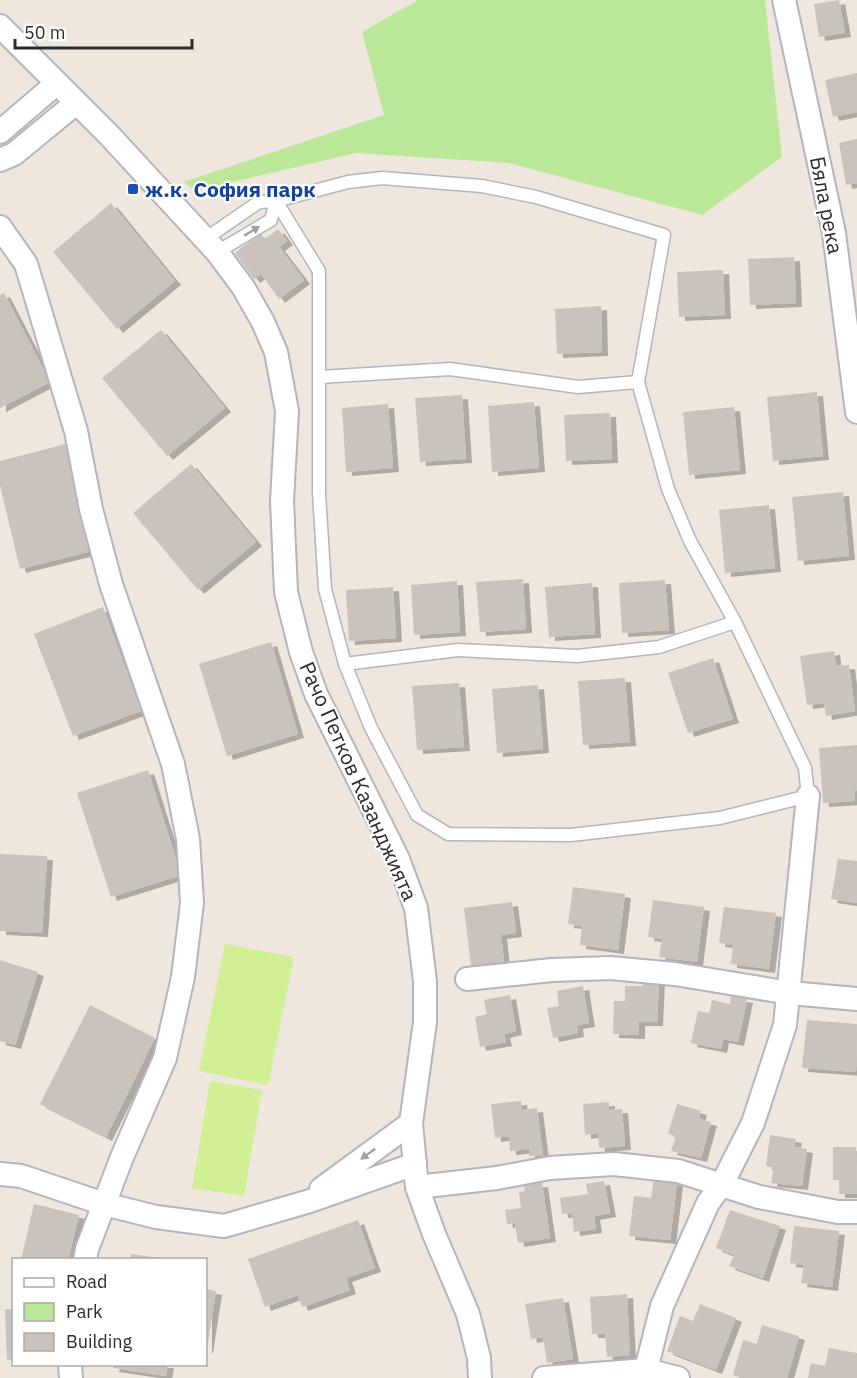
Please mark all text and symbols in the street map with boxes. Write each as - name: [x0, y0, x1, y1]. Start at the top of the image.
- scale bar: [15, 12, 192, 50]
- text: 50 m: [24, 21, 66, 44]
- street label: Бяла река: [804, 154, 850, 256]
- place label: ж.к. София парк: [145, 175, 316, 203]
- marker: ж.к. София парк: [126, 182, 140, 196]
- one-way arrow: [244, 226, 261, 236]
- street label: Рачо Петков Казанджията: [294, 657, 424, 905]
- one-way arrow: [361, 1148, 377, 1160]
- legend: [12, 1258, 207, 1366]
- text: Road: [66, 1270, 107, 1293]
- text: Park: [66, 1300, 103, 1323]
- text: Building: [66, 1330, 133, 1353]

